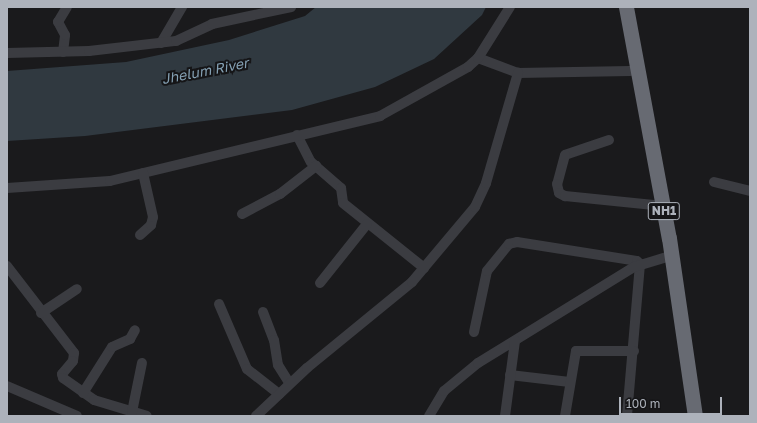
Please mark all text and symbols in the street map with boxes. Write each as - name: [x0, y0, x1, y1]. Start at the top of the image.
- water label: Jhelum River: [160, 54, 250, 88]
- road number: NH1: [647, 201, 681, 221]
- scale bar: [621, 389, 724, 415]
- text: 100 m: [626, 396, 660, 411]

